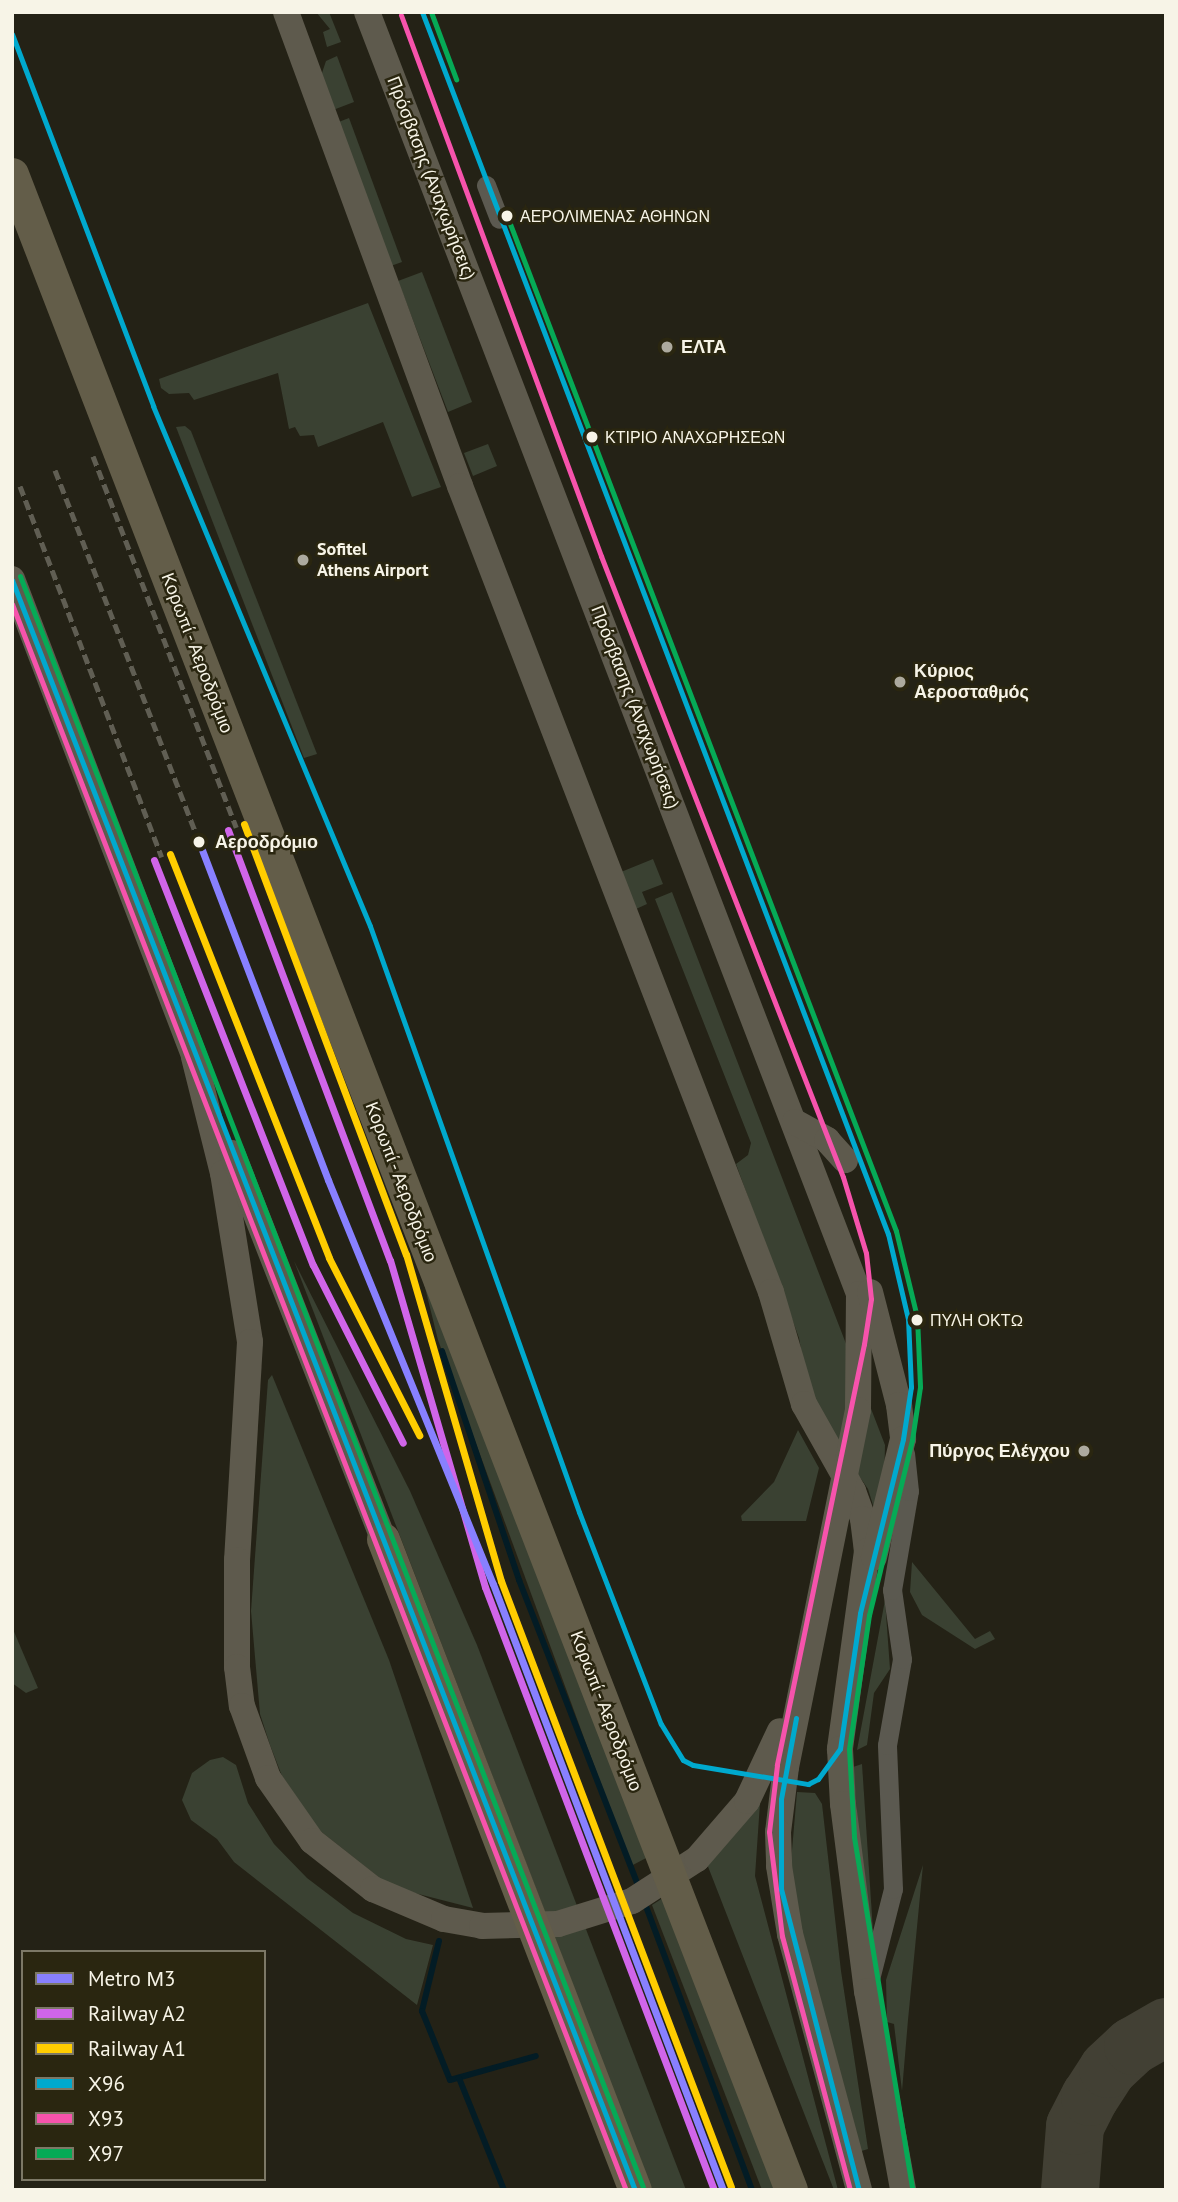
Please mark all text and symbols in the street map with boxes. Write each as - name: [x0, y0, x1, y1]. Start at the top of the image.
- street label: Πρόσβασης (Αναχωρήσεις): [382, 73, 480, 283]
- place label: ΑΕΡΟΛΙΜΕΝΑΣ ΑΘΗΝΩΝ: [520, 206, 710, 226]
- marker: ΑΕΡΟΛΙΜΕΝΑΣ ΑΘΗΝΩΝ: [500, 209, 514, 223]
- place label: ΕΛΤΑ: [681, 336, 726, 358]
- marker: ΕΛΤΑ: [659, 339, 675, 355]
- place label: ΚΤΙΡΙΟ ΑΝΑΧΩΡΗΣΕΩΝ: [605, 427, 785, 447]
- marker: ΚΤΙΡΙΟ ΑΝΑΧΩΡΗΣΕΩΝ: [585, 430, 599, 444]
- place label: Sofitel Athens Airport: [317, 539, 429, 582]
- marker: Sofitel Athens Airport: [295, 552, 311, 568]
- street label: Κορωπί - Αεροδρόμιο: [156, 569, 238, 737]
- street label: Πρόσβασης (Αναχωρήσεις): [586, 602, 684, 812]
- place label: Κύριος Αεροσταθμός: [914, 661, 1029, 704]
- marker: Κύριος Αεροσταθμός: [892, 674, 908, 690]
- place label: Αεροδρόμιο: [215, 831, 318, 853]
- marker: Αεροδρόμιο: [189, 832, 209, 852]
- street label: Κορωπί - Αεροδρόμιο: [360, 1098, 442, 1266]
- place label: ΠΥΛΗ ΟΚΤΩ: [930, 1310, 1023, 1330]
- marker: ΠΥΛΗ ΟΚΤΩ: [910, 1313, 924, 1327]
- place label: Πύργος Ελέγχου: [929, 1440, 1070, 1462]
- marker: Πύργος Ελέγχου: [1076, 1443, 1092, 1459]
- street label: Κορωπί - Αεροδρόμιο: [565, 1627, 647, 1795]
- legend: [21, 1950, 266, 2181]
- text: Metro Μ3: [88, 1965, 175, 1992]
- text: Railway A2: [88, 2000, 186, 2027]
- text: Railway A1: [88, 2035, 186, 2062]
- text: Χ96: [88, 2070, 125, 2097]
- text: X93: [88, 2105, 124, 2132]
- text: X97: [88, 2140, 124, 2167]

